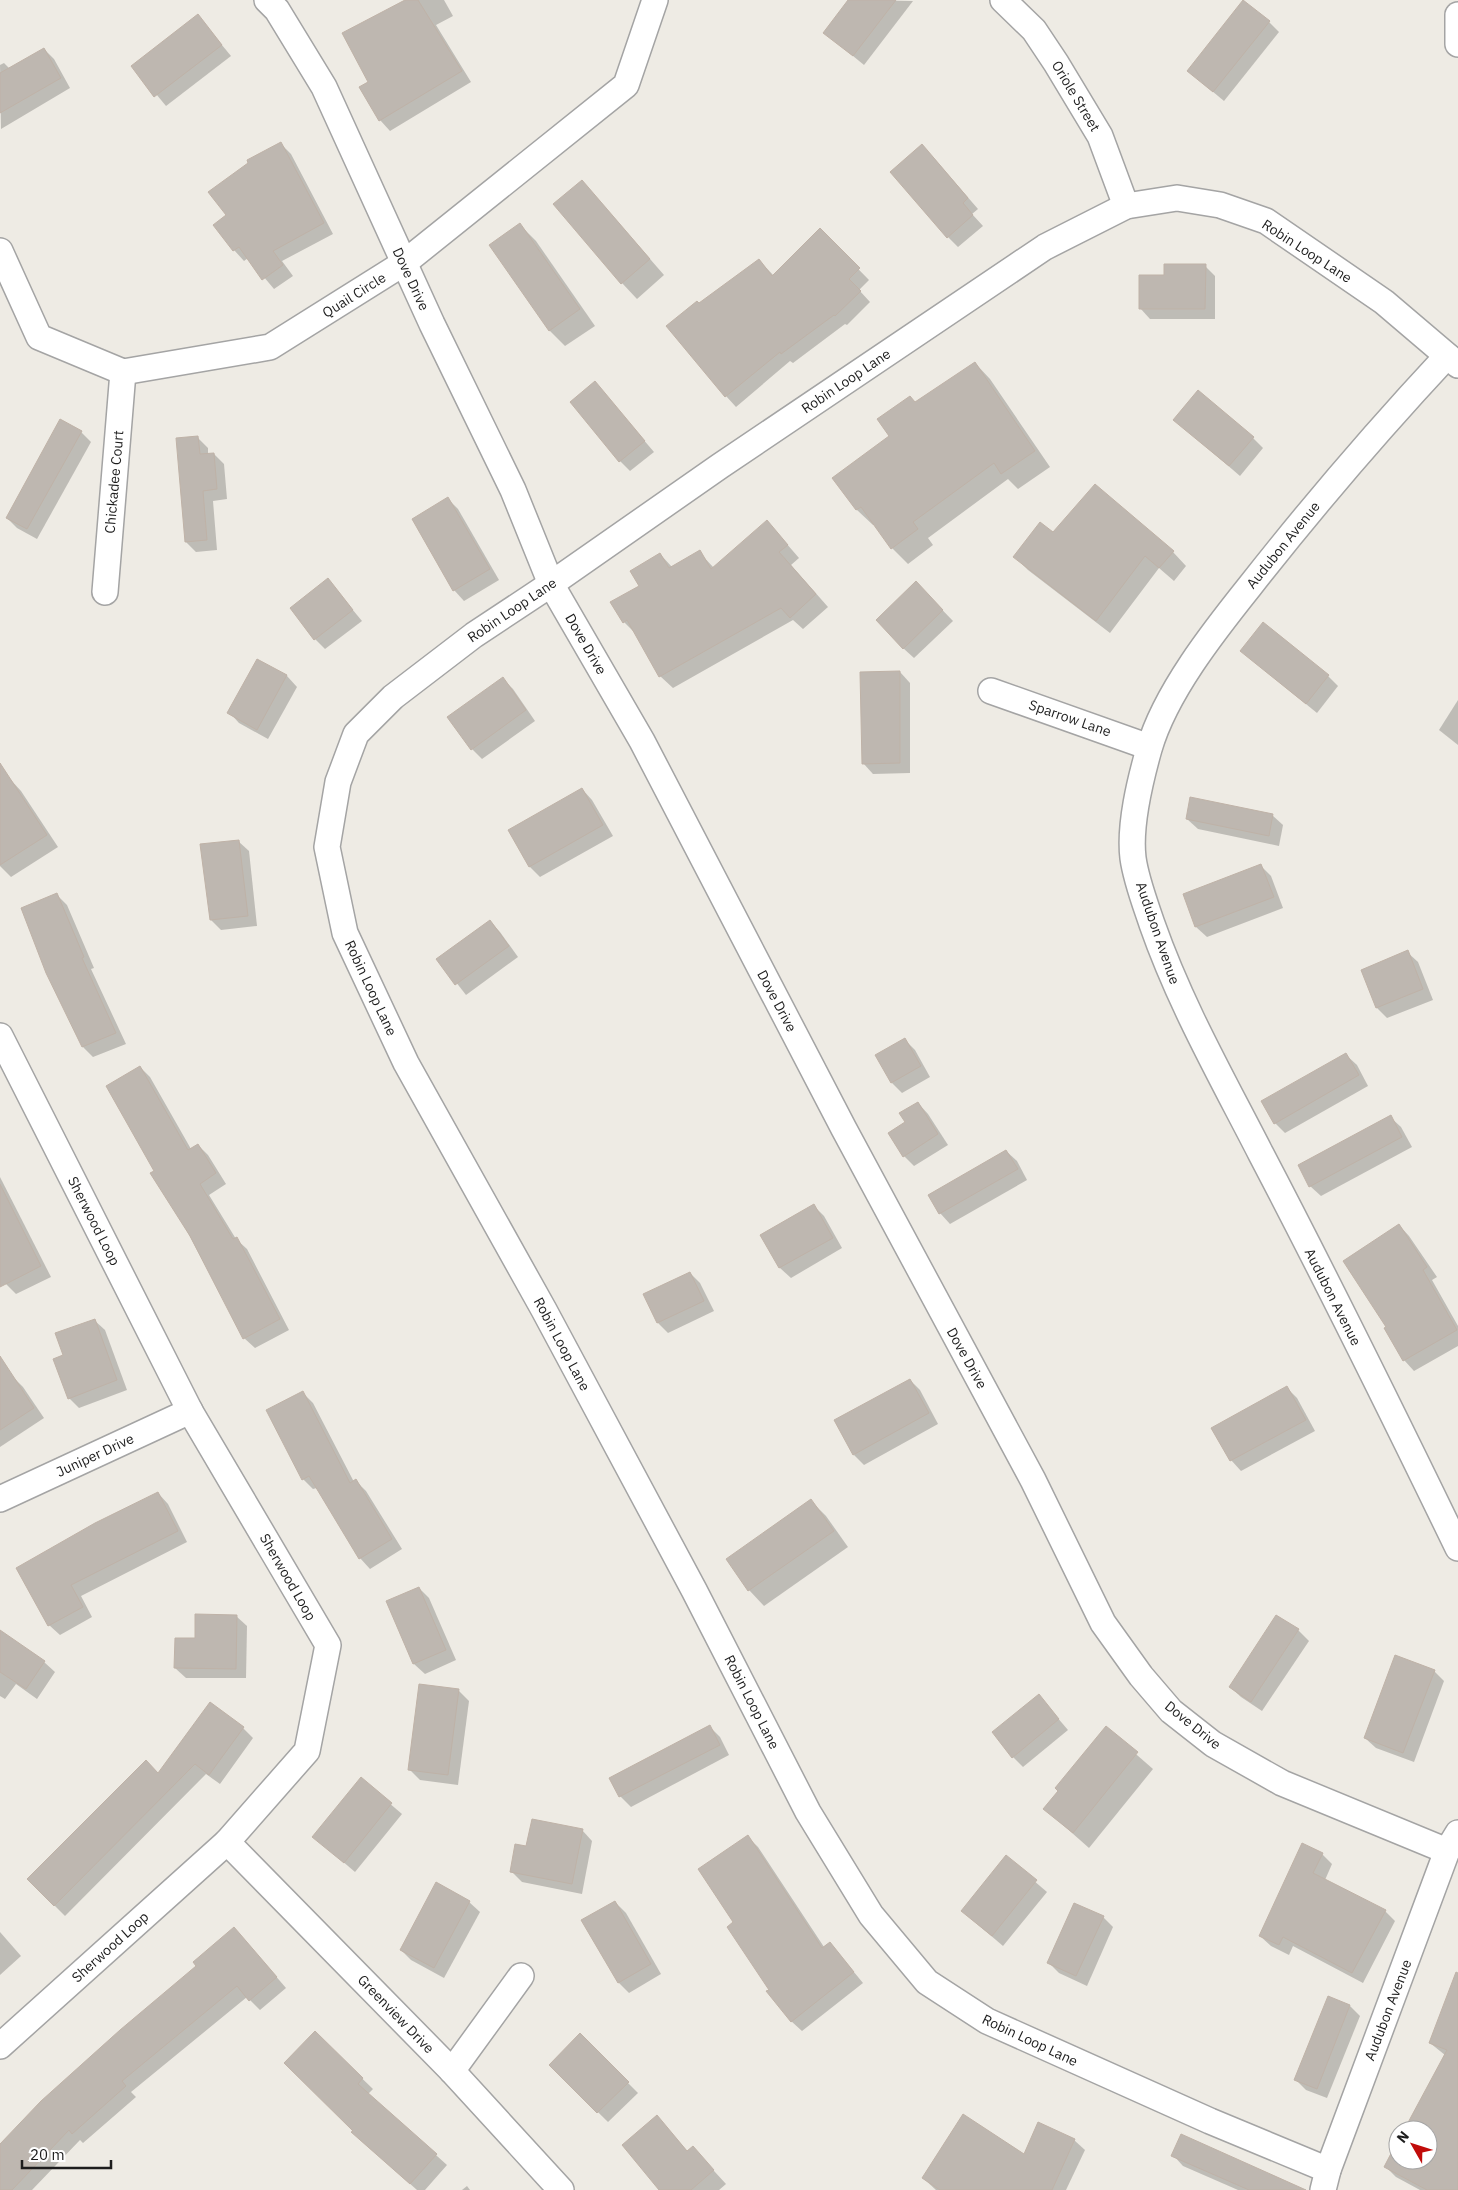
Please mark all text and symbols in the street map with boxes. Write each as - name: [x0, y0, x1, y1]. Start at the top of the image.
- street label: Oriole Street: [1048, 57, 1104, 135]
- street label: Robin Loop Lane: [1259, 215, 1356, 287]
- street label: Dove Drive: [389, 245, 434, 314]
- street label: Quail Circle: [319, 268, 389, 322]
- street label: Robin Loop Lane: [798, 344, 894, 417]
- street label: Chickadee Court: [101, 430, 127, 534]
- street label: Audubon Avenue: [1242, 498, 1324, 592]
- street label: Robin Loop Lane: [464, 573, 560, 646]
- street label: Dove Drive: [561, 610, 611, 678]
- street label: Sparrow Lane: [1026, 696, 1114, 741]
- street label: Audubon Avenue: [1132, 879, 1184, 987]
- street label: Robin Loop Lane: [341, 937, 401, 1039]
- street label: Dove Drive: [753, 967, 801, 1035]
- street label: Sherwood Loop: [64, 1173, 124, 1269]
- street label: Audubon Avenue: [1301, 1245, 1365, 1349]
- street label: Robin Loop Lane: [530, 1294, 594, 1394]
- street label: Dove Drive: [943, 1324, 991, 1392]
- street label: Juniper Drive: [53, 1429, 137, 1481]
- street label: Sherwood Loop: [256, 1530, 320, 1624]
- street label: Robin Loop Lane: [720, 1652, 784, 1752]
- street label: Dove Drive: [1161, 1697, 1225, 1753]
- street label: Sherwood Loop: [68, 1908, 152, 1986]
- street label: Audubon Avenue: [1360, 1957, 1416, 2063]
- street label: Greenview Drive: [354, 1971, 438, 2057]
- street label: Robin Loop Lane: [979, 2010, 1081, 2070]
- north arrow: [1388, 2120, 1438, 2170]
- text: N: [1393, 2127, 1413, 2146]
- scale bar: [22, 2138, 111, 2170]
- text: 20 m: [30, 2145, 65, 2164]

